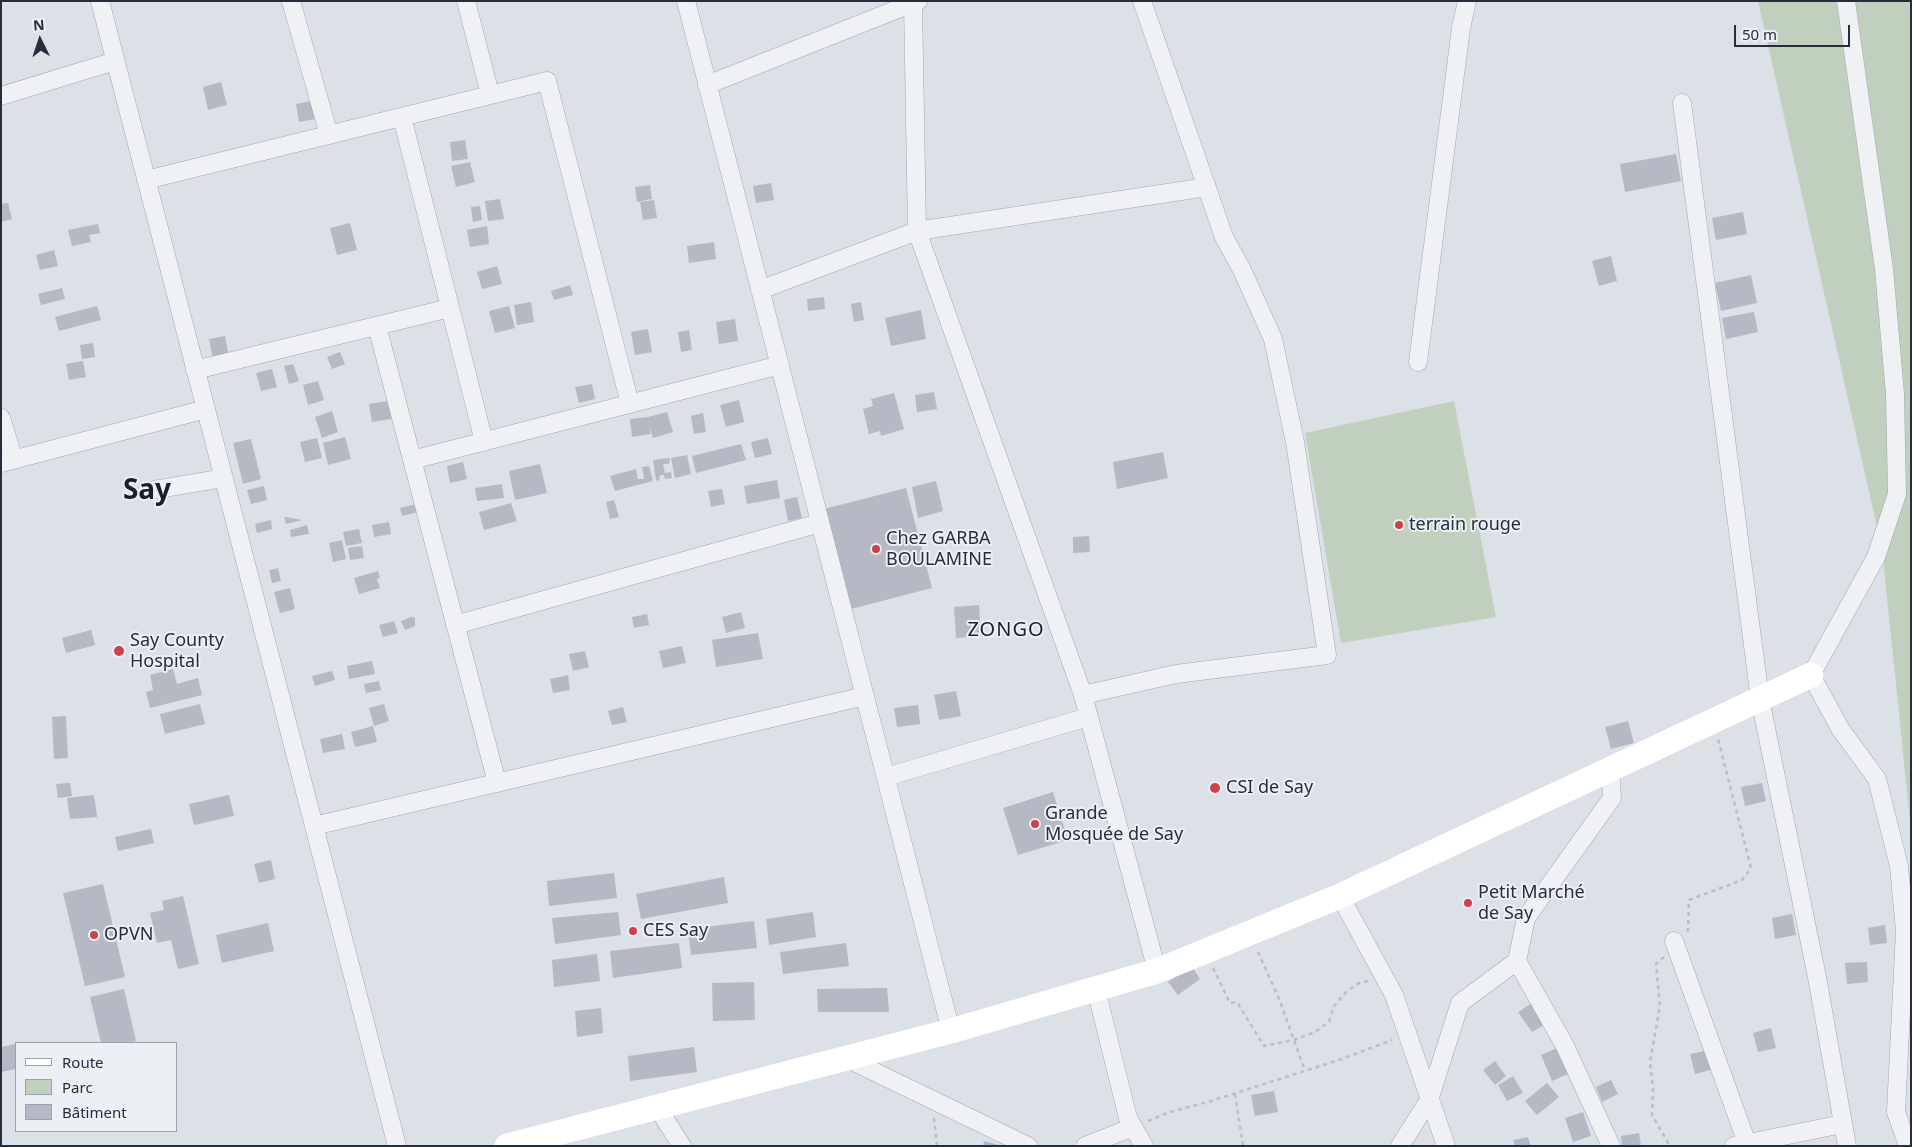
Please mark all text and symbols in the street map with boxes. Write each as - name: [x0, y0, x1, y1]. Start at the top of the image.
- north arrow: [15, 15, 65, 65]
- text: N: [33, 15, 45, 34]
- scale bar: [1737, 15, 1853, 47]
- text: 50 m: [1742, 24, 1777, 44]
- district label: Say: [123, 474, 171, 508]
- place label: terrain rouge: [1409, 514, 1521, 536]
- marker: terrain rouge: [1393, 519, 1405, 531]
- place label: Chez GARBA BOULAMINE: [886, 528, 992, 570]
- marker: Chez GARBA BOULAMINE: [870, 543, 882, 555]
- district label: ZONGO: [967, 618, 1045, 642]
- place label: Say County Hospital: [130, 630, 224, 672]
- marker: Say County Hospital: [112, 644, 126, 658]
- place label: CSI de Say: [1226, 777, 1313, 799]
- marker: CSI de Say: [1208, 781, 1222, 795]
- place label: Grande Mosquée de Say: [1045, 803, 1183, 846]
- marker: Grande Mosquée de Say: [1029, 818, 1041, 830]
- place label: Petit Marché de Say: [1478, 882, 1585, 924]
- marker: Petit Marché de Say: [1462, 897, 1474, 909]
- place label: CES Say: [643, 920, 708, 942]
- place label: OPVN: [104, 924, 153, 946]
- marker: CES Say: [627, 925, 639, 937]
- marker: OPVN: [88, 929, 100, 941]
- legend: [15, 1042, 178, 1132]
- text: Route: [62, 1052, 104, 1072]
- text: Parc: [62, 1077, 93, 1097]
- text: Bâtiment: [62, 1102, 127, 1122]

